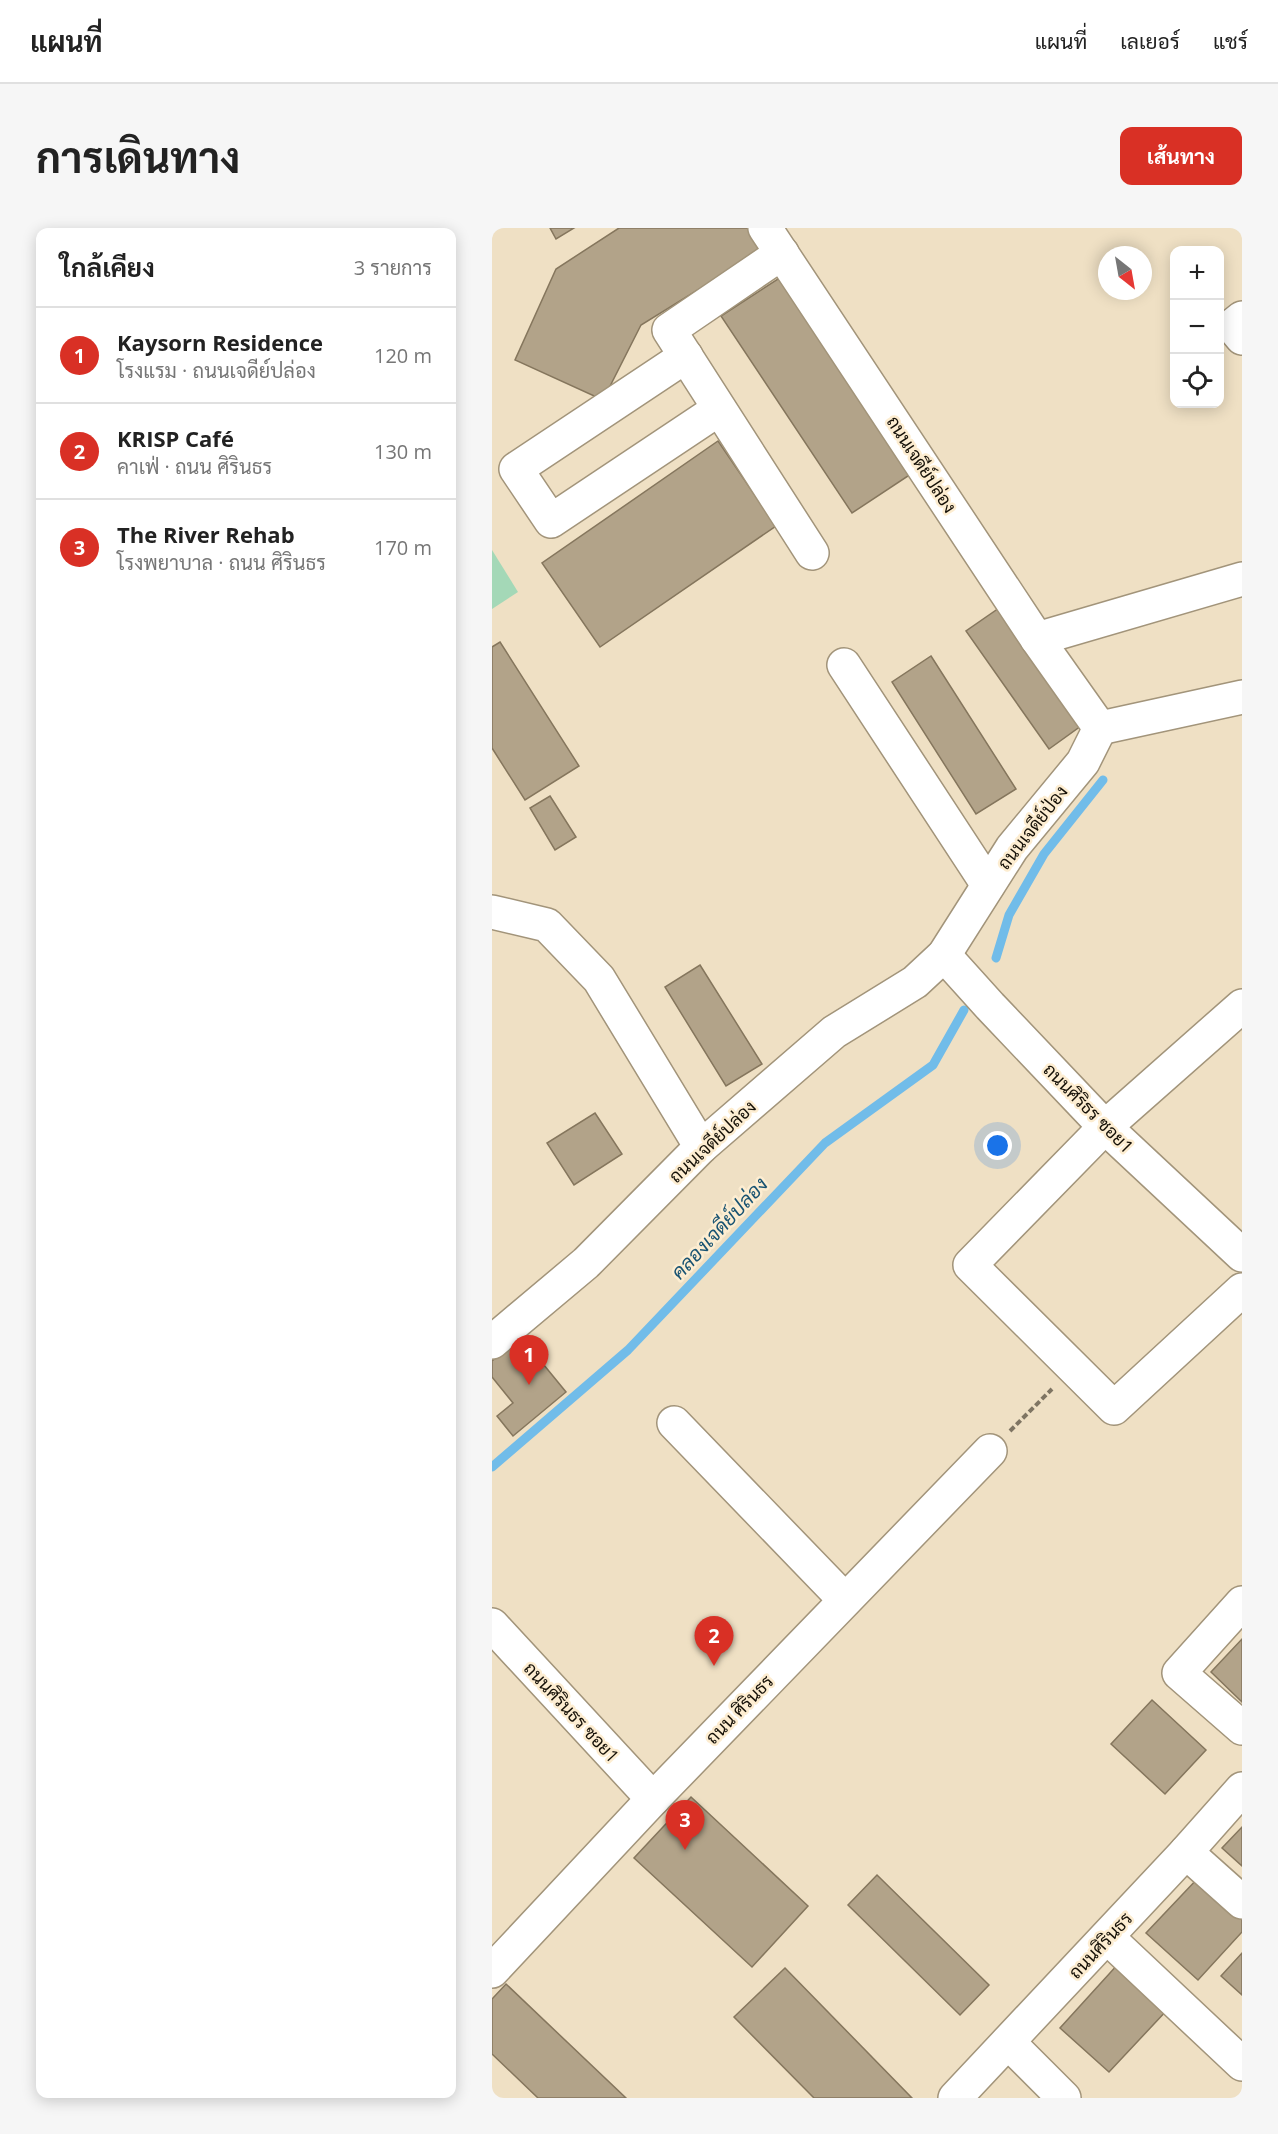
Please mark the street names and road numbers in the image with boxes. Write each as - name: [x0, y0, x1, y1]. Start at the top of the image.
- street label: ถนนเจดีย์ปล่อง: [882, 411, 962, 517]
- street label: ถนนเจดีย์ป่อง: [992, 780, 1072, 874]
- street label: ถนนศิริธร ซอย1: [1039, 1058, 1139, 1158]
- street label: ถนนเจดีย์ปล่อง: [663, 1094, 761, 1188]
- street label: ถนนศิรินธร ซอย1: [519, 1656, 625, 1768]
- street label: ถนน ศิรินธร: [700, 1669, 778, 1749]
- street label: ถนนศิรินธร: [1063, 1906, 1137, 1983]

